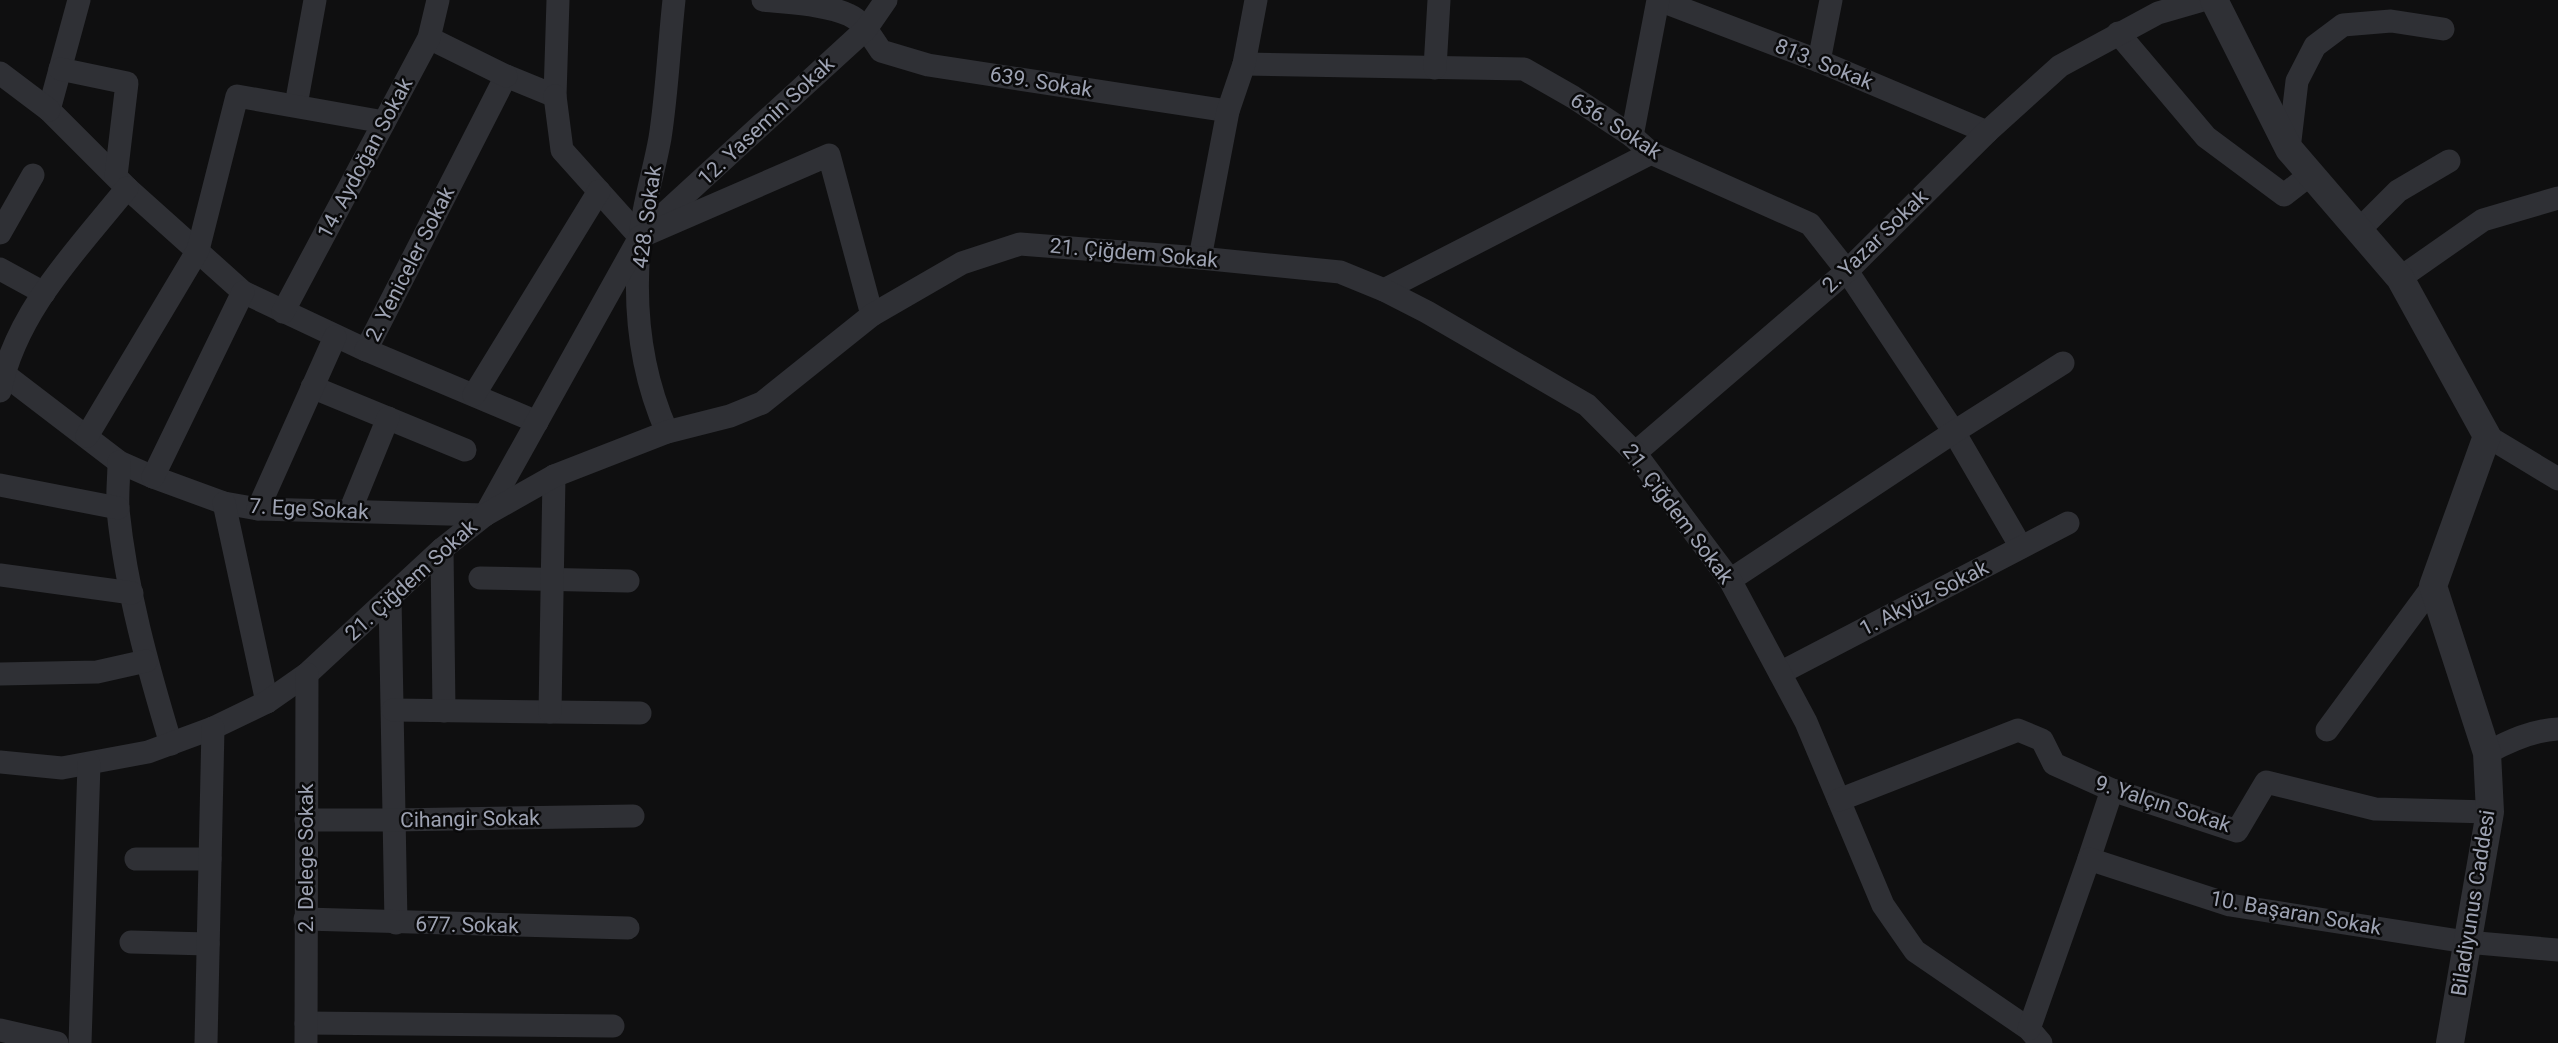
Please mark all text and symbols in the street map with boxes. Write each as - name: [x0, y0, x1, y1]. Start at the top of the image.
- street label: 813. Sokak: [1772, 34, 1877, 95]
- street label: 12. Yasemin Sokak: [693, 52, 839, 190]
- street label: 639. Sokak: [988, 62, 1094, 102]
- street label: 14. Aydoğan Sokak: [313, 73, 418, 242]
- street label: 636. Sokak: [1566, 88, 1666, 164]
- street label: 428. Sokak: [628, 164, 666, 270]
- street label: 2. Yeniceler Sokak: [361, 182, 459, 345]
- street label: 2. Yazar Sokak: [1817, 184, 1933, 297]
- street label: 21. Çiğdem Sokak: [1049, 234, 1219, 272]
- street label: 21. Çiğdem Sokak: [1618, 439, 1739, 589]
- street label: 7. Ege Sokak: [249, 494, 370, 524]
- street label: 21. Çiğdem Sokak: [340, 514, 482, 645]
- street label: 1. Akyüz Sokak: [1856, 555, 1993, 641]
- street label: 9. Yalçın Sokak: [2092, 771, 2234, 837]
- street label: 2. Delege Sokak: [294, 783, 318, 933]
- street label: Cihangir Sokak: [400, 806, 540, 832]
- street label: Biladiyunus Caddesi: [2446, 808, 2500, 998]
- street label: 10. Başaran Sokak: [2209, 886, 2384, 940]
- street label: 677. Sokak: [415, 912, 519, 938]

